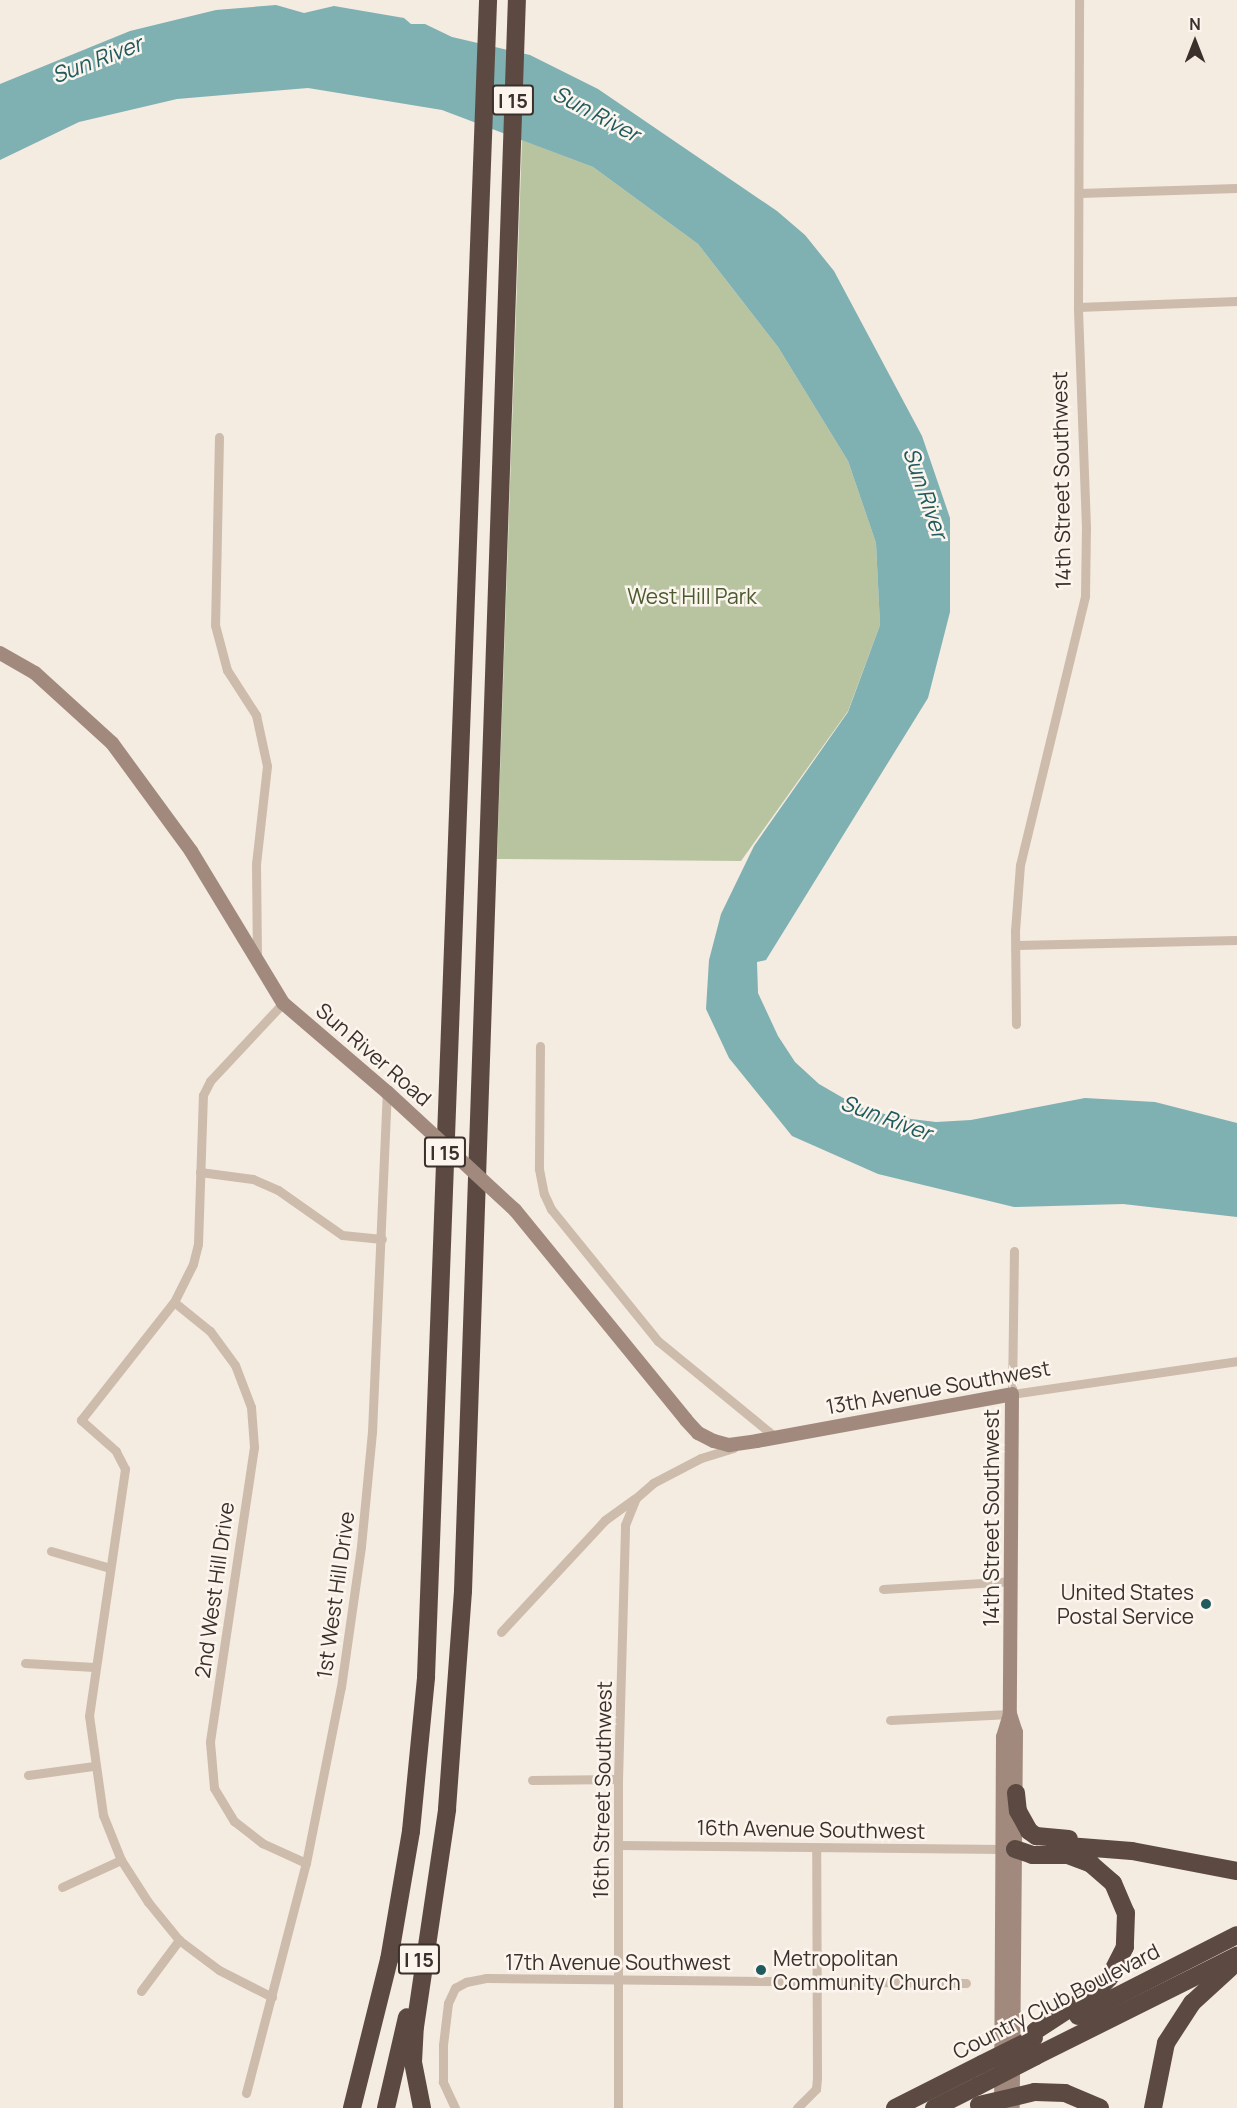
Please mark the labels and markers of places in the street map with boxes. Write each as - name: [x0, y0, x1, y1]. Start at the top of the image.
- place label: United States Postal Service: [1057, 1579, 1194, 1629]
- marker: United States Postal Service: [1199, 1597, 1213, 1611]
- place label: Metropolitan Community Church: [773, 1945, 961, 1995]
- marker: Metropolitan Community Church: [754, 1963, 768, 1977]

